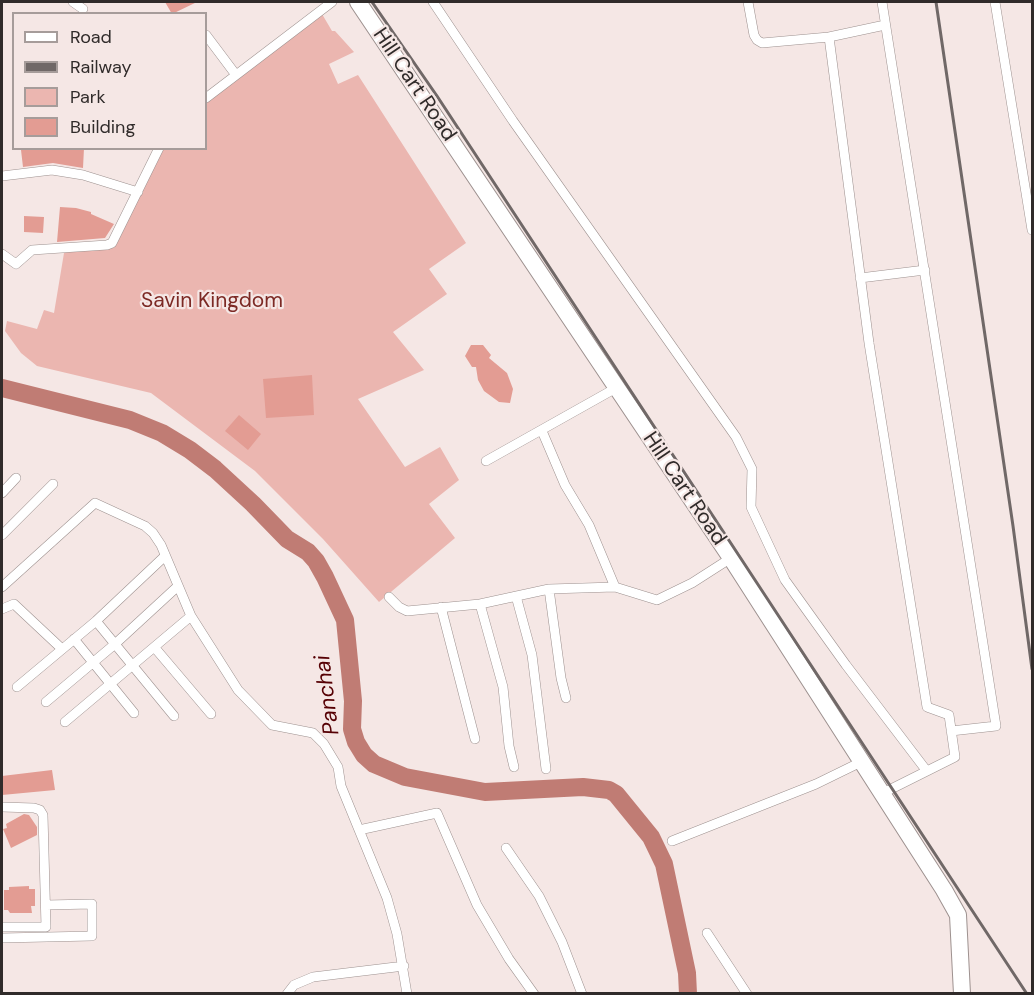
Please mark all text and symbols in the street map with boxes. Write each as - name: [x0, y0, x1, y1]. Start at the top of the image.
- legend: [12, 12, 207, 150]
- street label: Hill Cart Road: [367, 24, 461, 146]
- text: Road: [70, 25, 112, 49]
- text: Railway: [70, 55, 132, 79]
- text: Park: [70, 85, 106, 109]
- text: Building: [70, 115, 135, 139]
- park label: Savin Kingdom: [141, 288, 283, 314]
- street label: Hill Cart Road: [637, 428, 731, 550]
- water label: Panchai: [310, 654, 346, 736]

